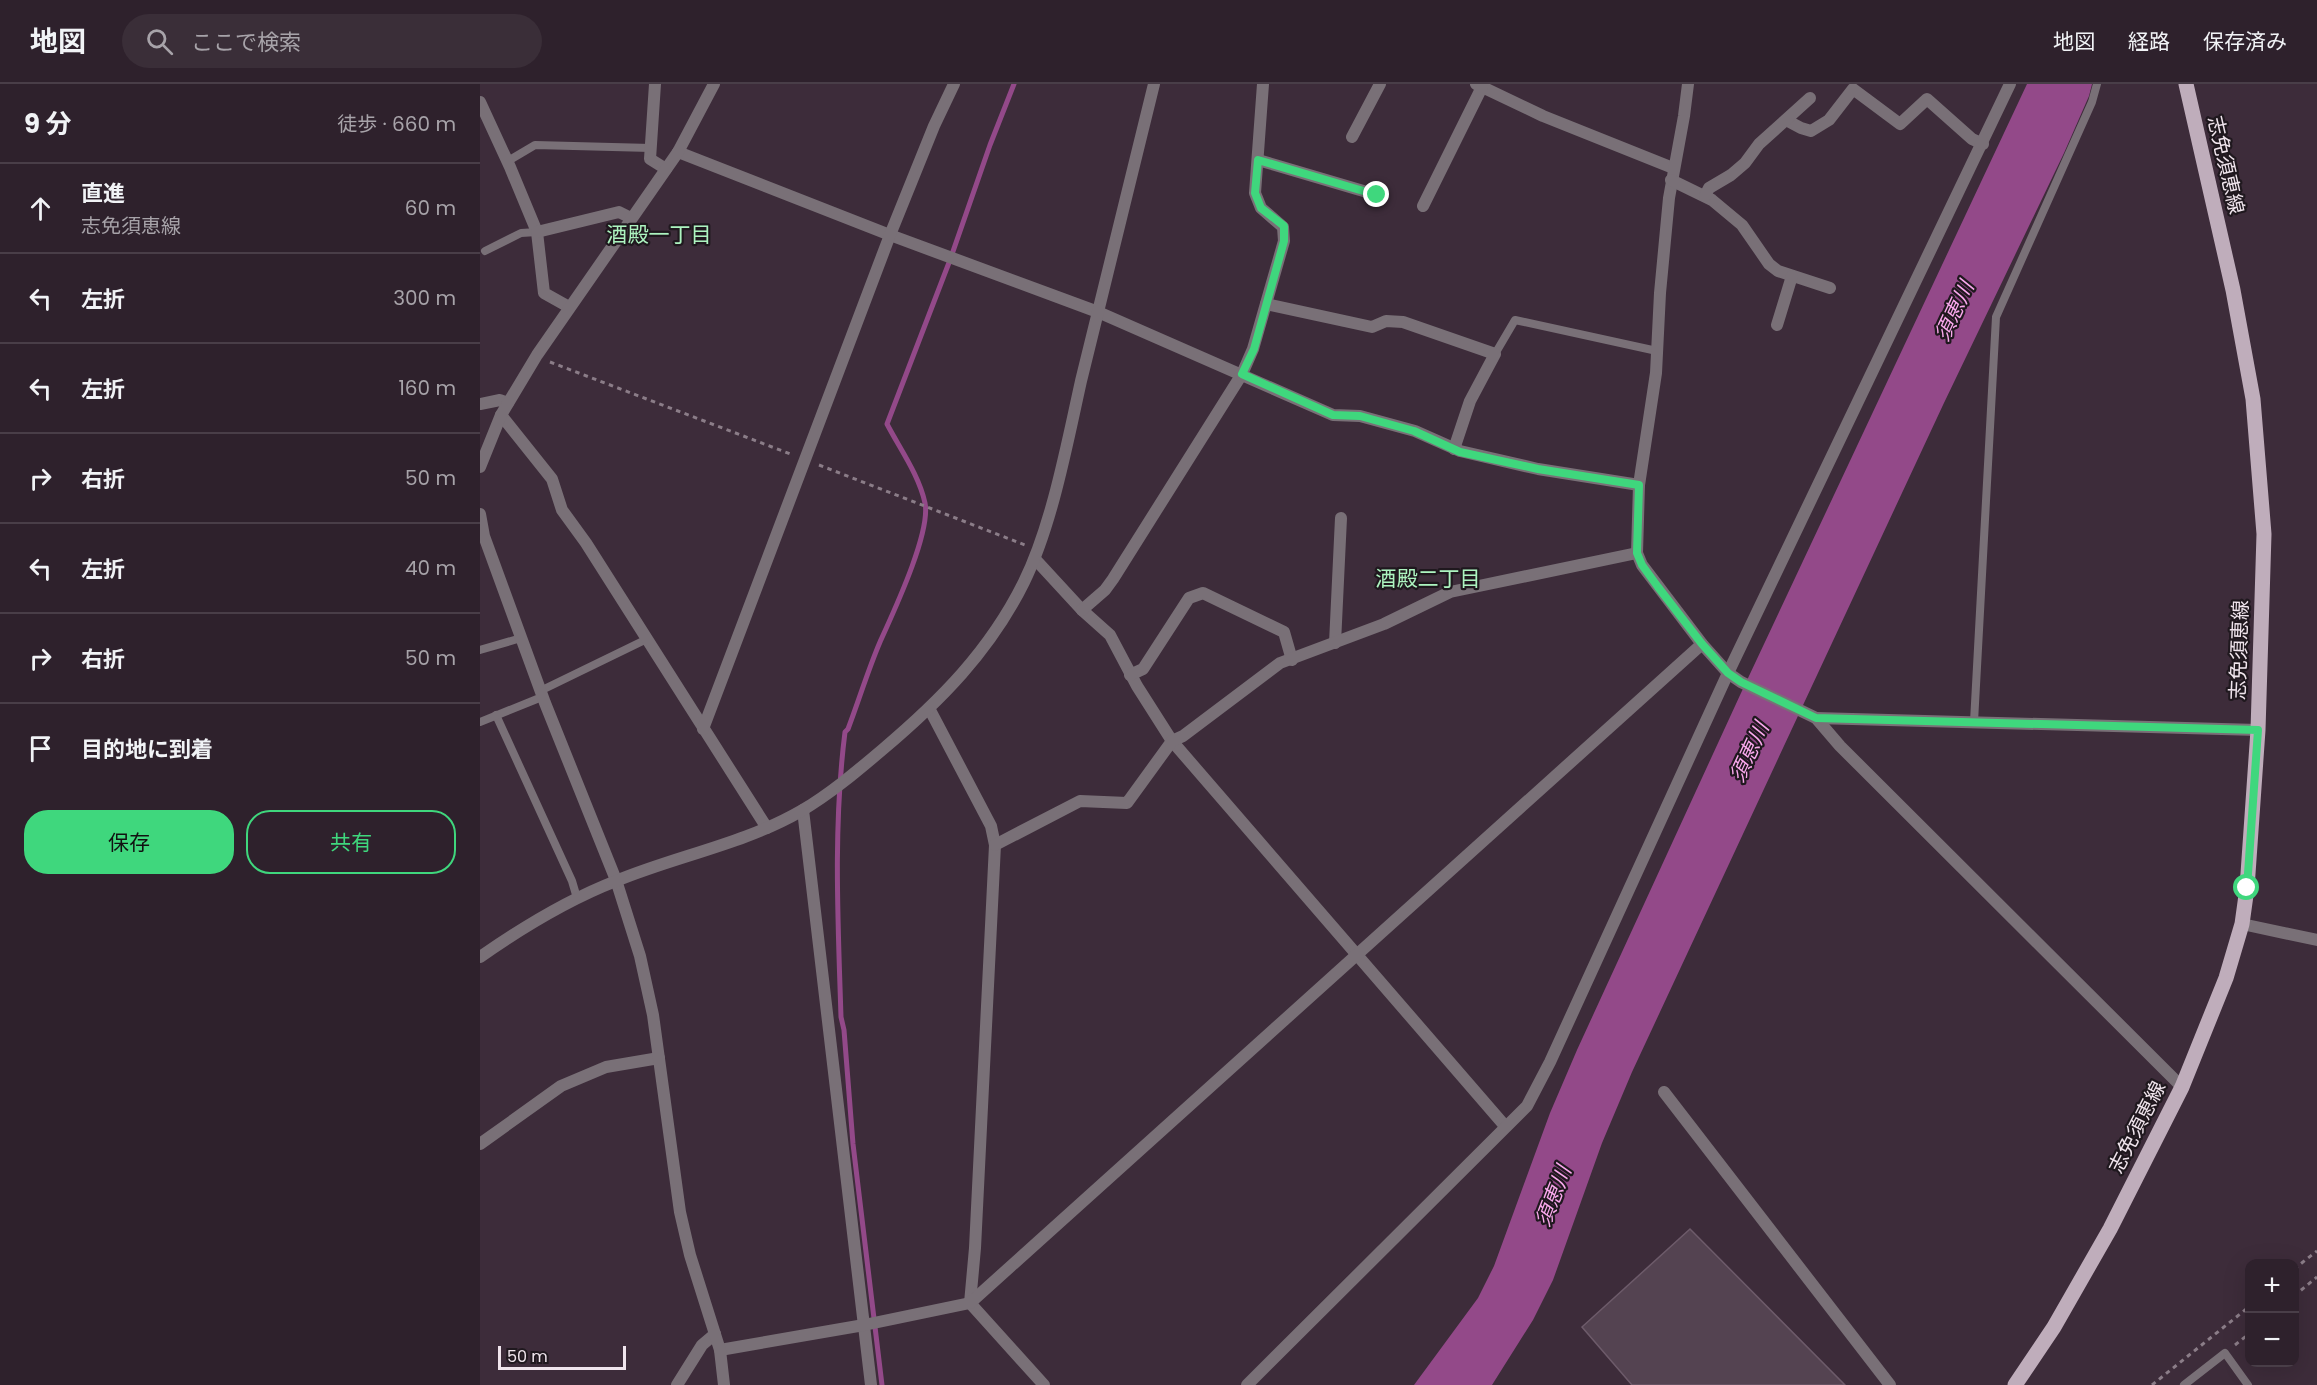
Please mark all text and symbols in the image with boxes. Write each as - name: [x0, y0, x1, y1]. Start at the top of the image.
- search box: [122, 14, 542, 68]
- text: 地図: [30, 22, 86, 61]
- icon: search: [143, 25, 176, 58]
- text: ここで検索: [191, 27, 301, 58]
- text: 地図: [2053, 27, 2095, 56]
- text: 経路: [2128, 27, 2170, 56]
- text: 保存済み: [2203, 27, 2287, 56]
- text: 9 分: [24, 106, 72, 142]
- text: 徒歩 · 660 m: [337, 110, 456, 138]
- street label: 志免須恵線: [2201, 113, 2251, 217]
- text: 直進: [81, 178, 125, 209]
- route end: [1363, 181, 1389, 207]
- icon: ahead: [24, 192, 57, 225]
- text: 60 m: [405, 194, 456, 222]
- text: 志免須恵線: [81, 212, 181, 240]
- district label: 酒殿一丁目: [607, 220, 712, 249]
- water label: 須恵川: [1928, 275, 1981, 346]
- icon: left: [24, 282, 57, 315]
- text: 左折: [81, 284, 125, 315]
- text: 300 m: [393, 284, 456, 312]
- icon: left: [24, 372, 57, 405]
- text: 左折: [81, 374, 125, 405]
- text: 160 m: [398, 374, 456, 402]
- icon: right: [24, 462, 57, 495]
- text: 右折: [81, 464, 125, 495]
- text: 50 m: [405, 464, 456, 492]
- icon: left: [24, 552, 57, 585]
- text: 左折: [81, 554, 125, 585]
- text: 40 m: [405, 554, 456, 582]
- district label: 酒殿二丁目: [1376, 564, 1481, 593]
- street label: 志免須恵線: [2223, 600, 2255, 700]
- icon: right: [24, 642, 57, 675]
- text: 右折: [81, 644, 125, 675]
- text: 50 m: [405, 644, 456, 672]
- water label: 須恵川: [1723, 716, 1776, 787]
- icon: arrive: [24, 732, 57, 765]
- text: 目的地に到着: [81, 734, 213, 765]
- button: 保存: [24, 810, 234, 874]
- button: 共有: [246, 810, 456, 874]
- route start: [2233, 874, 2259, 900]
- street label: 志免須恵線: [2102, 1076, 2172, 1178]
- water label: 須恵川: [1528, 1160, 1579, 1231]
- map controls: [2245, 1259, 2299, 1367]
- button: +: [2245, 1259, 2299, 1313]
- button: −: [2245, 1313, 2299, 1367]
- scale bar: [498, 1343, 626, 1370]
- text: 50 m: [507, 1345, 548, 1368]

